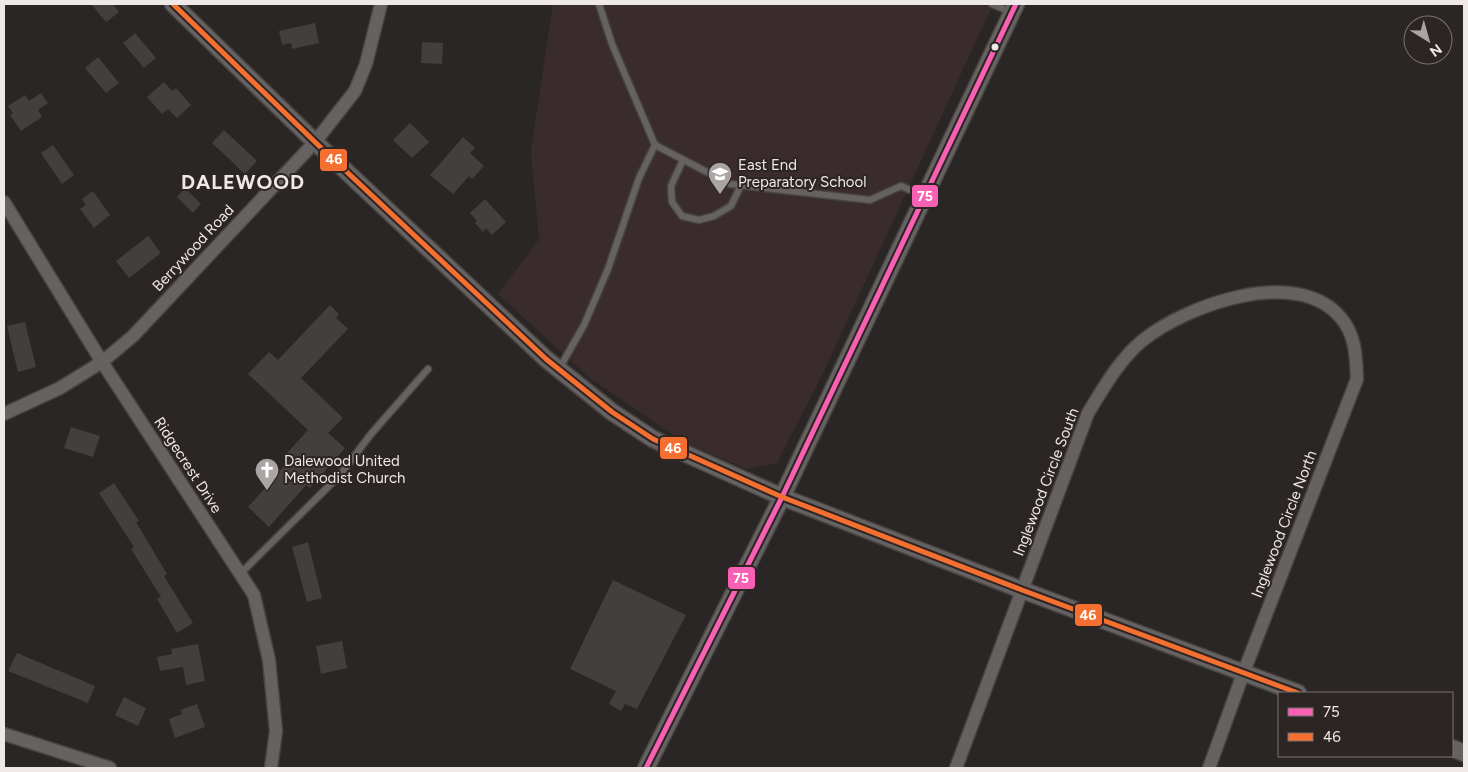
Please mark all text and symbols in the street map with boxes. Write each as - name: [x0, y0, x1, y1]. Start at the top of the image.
- north arrow: [1403, 15, 1453, 65]
- text: N: [1426, 40, 1445, 60]
- unlabelled marker: [990, 42, 1000, 52]
- line badge: 46: [319, 148, 348, 172]
- text: 46: [326, 151, 342, 168]
- place label: East End Preparatory School: [738, 156, 867, 191]
- school or university icon: East End Preparatory School: [707, 161, 733, 195]
- district label: DALEWOOD: [181, 170, 305, 194]
- line badge: 75: [911, 184, 939, 208]
- text: 75: [917, 188, 933, 205]
- street label: Berrywood Road: [148, 201, 238, 295]
- street label: Inglewood Circle South: [1009, 405, 1083, 559]
- street label: Ridgecrest Drive: [150, 414, 226, 516]
- line badge: 46: [659, 436, 688, 460]
- text: 46: [665, 440, 681, 457]
- street label: Inglewood Circle North: [1248, 448, 1320, 600]
- place label: Dalewood United Methodist Church: [284, 452, 405, 487]
- church icon: Dalewood United Methodist Church: [254, 457, 280, 491]
- line badge: 75: [727, 566, 756, 590]
- text: 75: [733, 570, 749, 587]
- line badge: 46: [1074, 603, 1103, 627]
- text: 46: [1080, 607, 1096, 624]
- legend: [1278, 692, 1453, 757]
- text: 75: [1323, 703, 1340, 721]
- text: 46: [1323, 728, 1341, 746]

